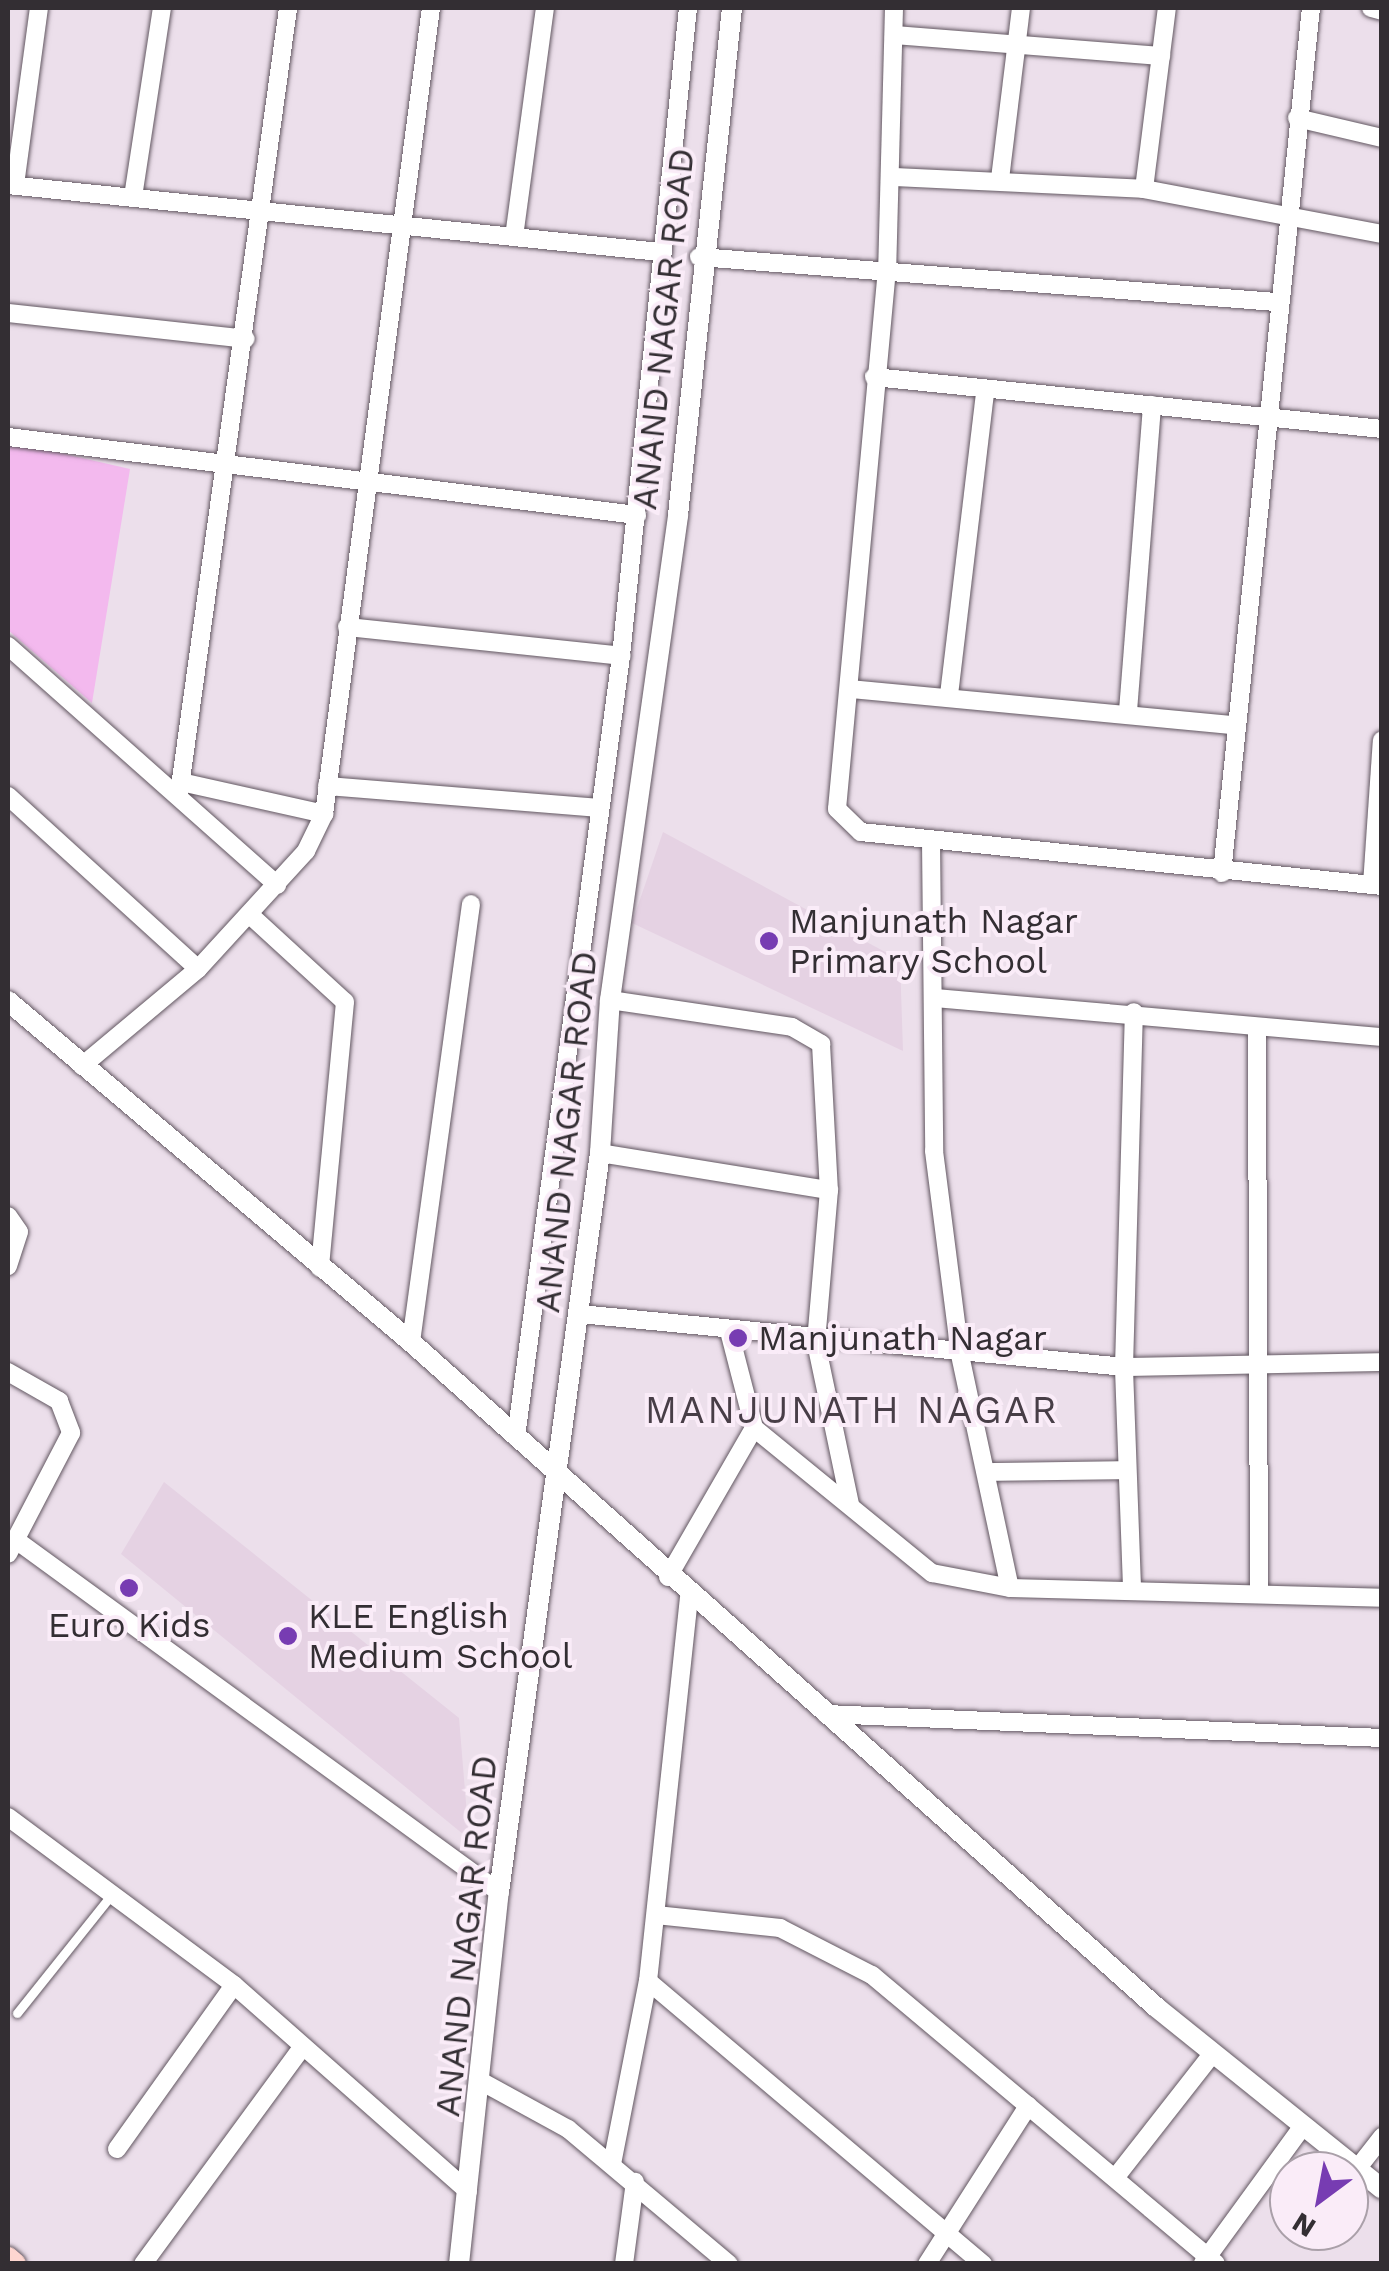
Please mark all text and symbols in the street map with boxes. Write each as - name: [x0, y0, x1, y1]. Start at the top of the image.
- street label: ANAND NAGAR ROAD: [623, 146, 703, 512]
- place label: Manjunath Nagar Primary School: [789, 900, 1078, 982]
- marker: Manjunath Nagar Primary School: [758, 930, 780, 952]
- street label: ANAND NAGAR ROAD: [526, 949, 606, 1315]
- place label: Manjunath Nagar: [758, 1317, 1047, 1359]
- marker: Manjunath Nagar: [727, 1327, 749, 1349]
- district label: MANJUNATH NAGAR: [645, 1388, 1059, 1434]
- marker: Euro Kids: [118, 1577, 140, 1599]
- place label: KLE English Medium School: [308, 1595, 572, 1677]
- place label: Euro Kids: [48, 1604, 210, 1646]
- marker: KLE English Medium School: [277, 1625, 299, 1647]
- street label: ANAND NAGAR ROAD: [426, 1753, 506, 2119]
- north arrow: [1269, 2151, 1369, 2251]
- text: N: [1286, 2206, 1321, 2245]

